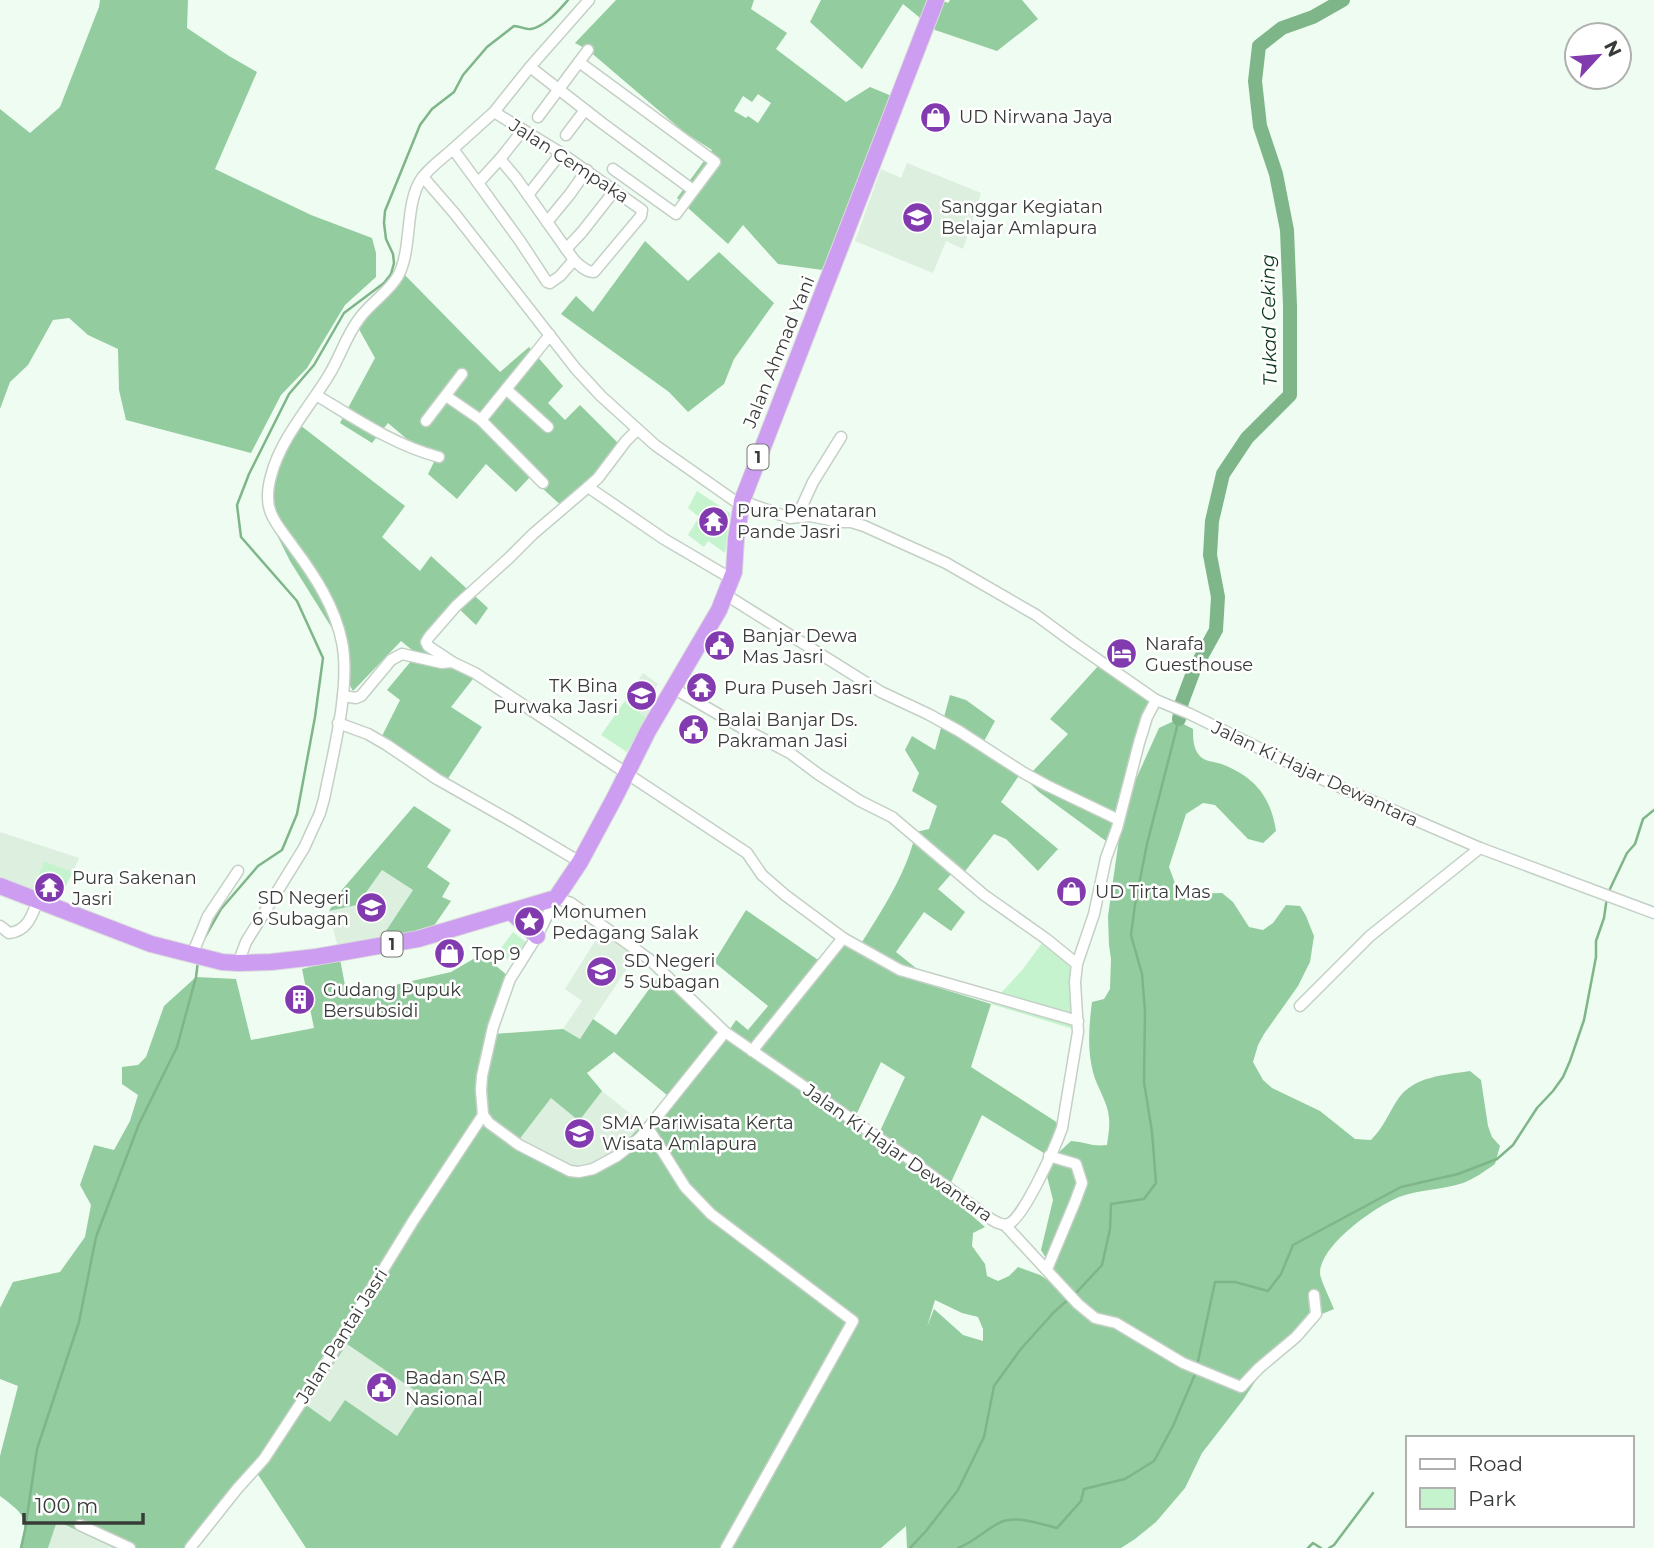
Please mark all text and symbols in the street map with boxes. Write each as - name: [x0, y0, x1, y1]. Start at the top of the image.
- north arrow: [1563, 21, 1633, 91]
- text: N: [1599, 37, 1627, 61]
- shop icon: UD Nirwana Jaya: [919, 100, 953, 134]
- place label: UD Nirwana Jaya: [959, 106, 1113, 128]
- street label: Jalan Cempaka: [504, 114, 633, 208]
- place label: Sanggar Kegiatan Belajar Amlapura: [941, 196, 1103, 239]
- school or university icon: Sanggar Kegiatan Belajar Amlapura: [901, 200, 935, 234]
- water label: Tukad Ceking: [1256, 254, 1282, 386]
- street label: Jalan Ahmad Yani: [738, 273, 819, 432]
- road number: 1: [748, 445, 768, 470]
- place label: Pura Penataran Pande Jasri: [737, 500, 877, 543]
- temple icon: Pura Penataran Pande Jasri: [697, 504, 731, 538]
- place label: Banjar Dewa Mas Jasri: [742, 625, 858, 668]
- public building icon: Banjar Dewa Mas Jasri: [702, 629, 736, 663]
- place label: Narafa Guesthouse: [1145, 633, 1253, 676]
- hotel icon: Narafa Guesthouse: [1105, 637, 1139, 671]
- temple icon: Pura Puseh Jasri: [684, 671, 718, 705]
- place label: TK Bina Purwaka Jasri: [493, 675, 618, 718]
- place label: Pura Puseh Jasri: [724, 677, 873, 699]
- school or university icon: TK Bina Purwaka Jasri: [624, 679, 658, 713]
- place label: Balai Banjar Ds. Pakraman Jasi: [717, 709, 858, 752]
- public building icon: Balai Banjar Ds. Pakraman Jasi: [677, 713, 711, 747]
- street label: Jalan Ki Hajar Dewantara: [1207, 716, 1422, 832]
- place label: Pura Sakenan Jasri: [71, 867, 197, 910]
- temple icon: Pura Sakenan Jasri: [32, 871, 66, 905]
- shop icon: UD Tirta Mas: [1055, 875, 1089, 909]
- place label: UD Tirta Mas: [1095, 881, 1211, 903]
- place label: SD Negeri 6 Subagan: [252, 887, 349, 930]
- school or university icon: SD Negeri 6 Subagan: [355, 891, 389, 925]
- place label: Monumen Pedagang Salak: [552, 901, 699, 944]
- place icon: Monumen Pedagang Salak: [512, 905, 546, 939]
- road number: 1: [382, 932, 402, 956]
- shop icon: Top 9: [432, 937, 466, 971]
- place label: Top 9: [472, 943, 521, 965]
- place label: SD Negeri 5 Subagan: [624, 950, 720, 993]
- school or university icon: SD Negeri 5 Subagan: [584, 954, 618, 988]
- place label: Gudang Pupuk Bersubsidi: [323, 979, 461, 1022]
- building icon: Gudang Pupuk Bersubsidi: [283, 983, 317, 1017]
- street label: Jalan Ki Hajar Dewantara: [798, 1079, 997, 1227]
- place label: SMA Pariwisata Kerta Wisata Amlapura: [602, 1112, 794, 1155]
- school or university icon: SMA Pariwisata Kerta Wisata Amlapura: [562, 1116, 596, 1150]
- street label: Jalan Pantai Jasri: [291, 1264, 392, 1408]
- place label: Badan SAR Nasional: [405, 1367, 506, 1410]
- public building icon: Badan SAR Nasional: [365, 1371, 399, 1405]
- legend: [1406, 1436, 1633, 1527]
- text: Road: [1468, 1451, 1523, 1476]
- scale bar: [24, 1482, 144, 1526]
- text: Park: [1468, 1486, 1516, 1511]
- text: 100 m: [35, 1493, 98, 1518]

